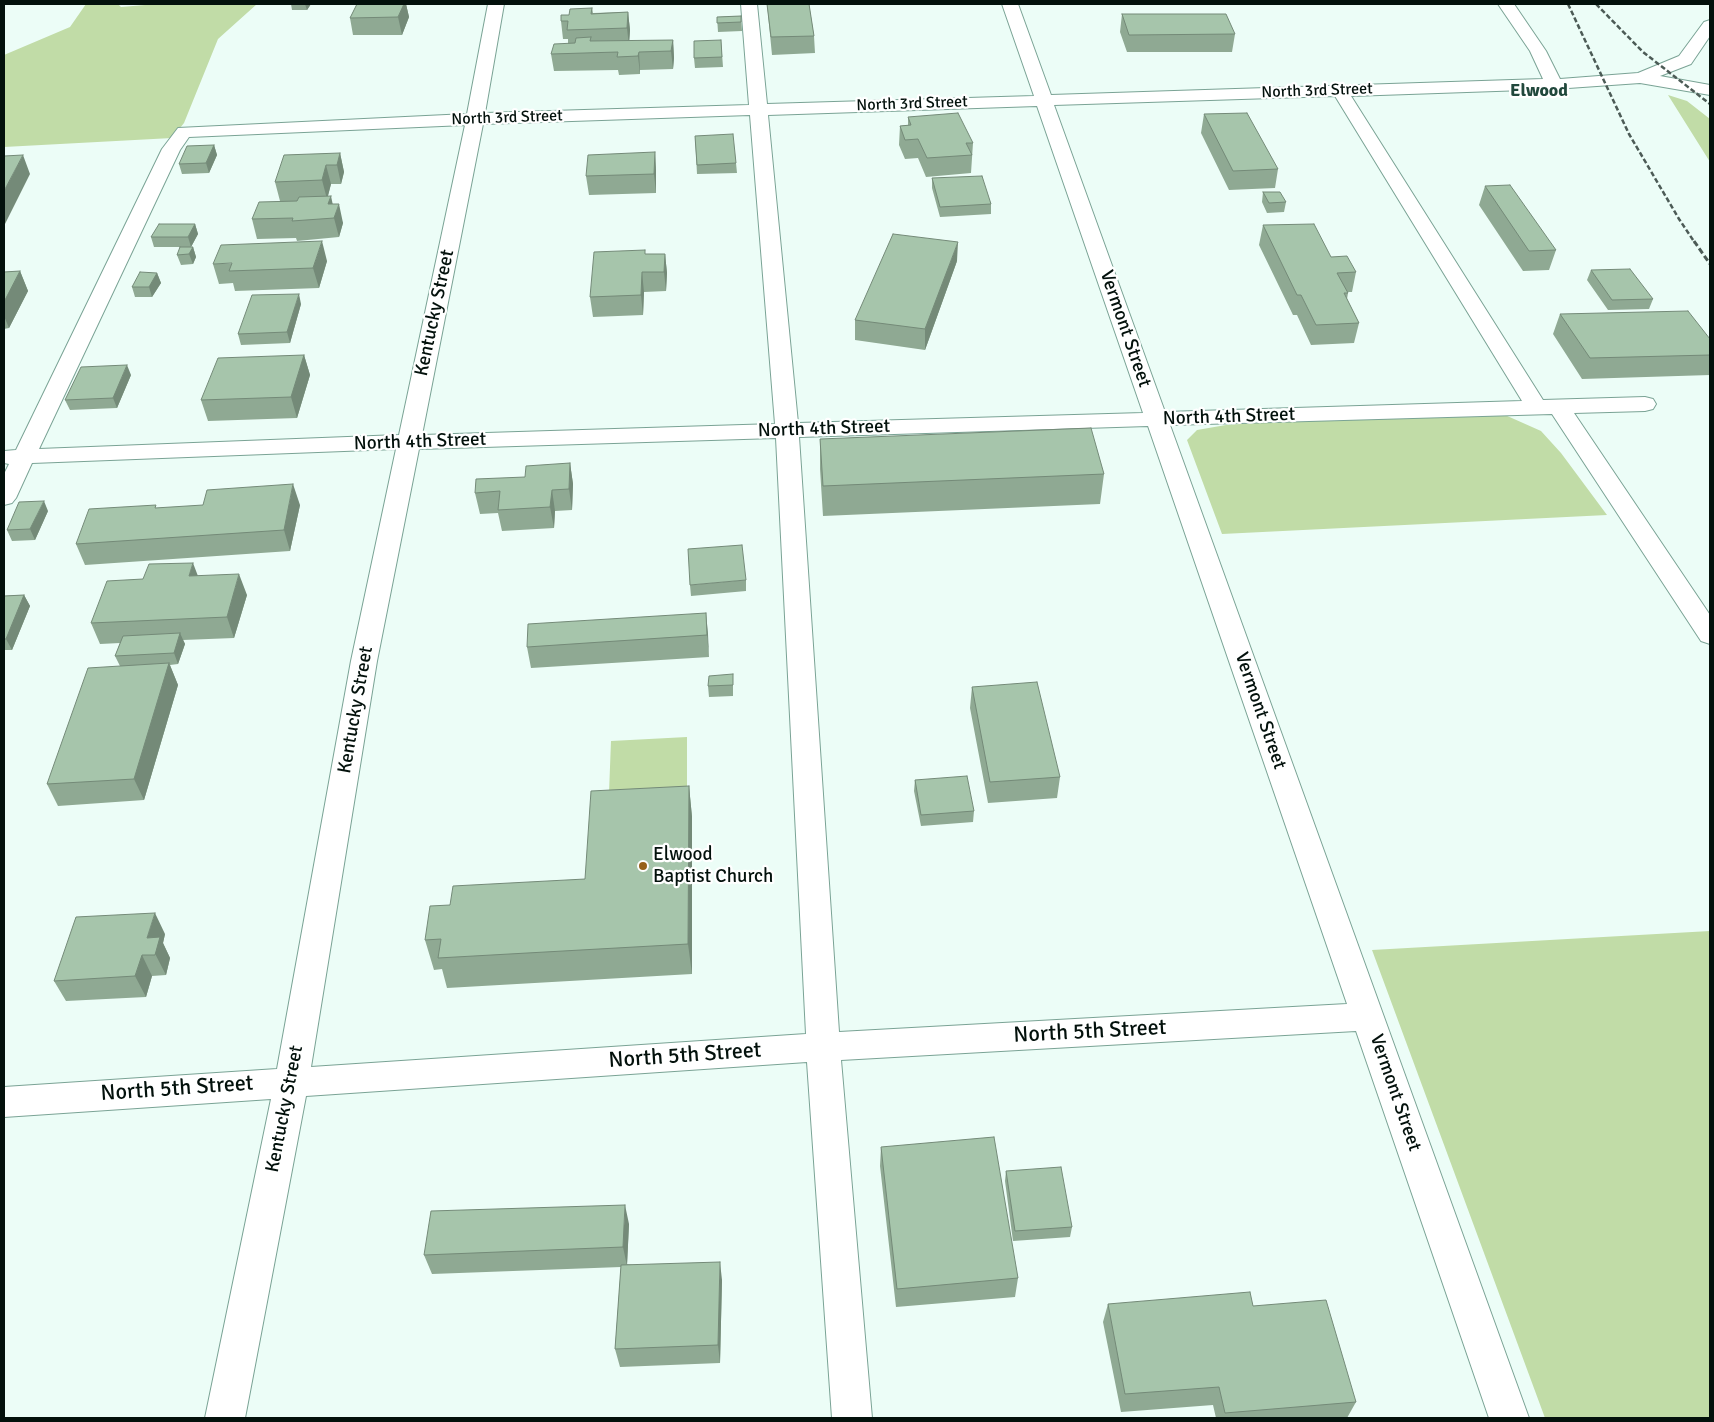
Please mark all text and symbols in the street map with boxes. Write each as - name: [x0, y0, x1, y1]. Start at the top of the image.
- street label: North 3rd Street: [1261, 79, 1373, 103]
- district label: Elwood: [1510, 80, 1568, 102]
- street label: North 3rd Street: [856, 92, 968, 116]
- street label: North 3rd Street: [451, 106, 563, 130]
- street label: Kentucky Street: [410, 248, 460, 378]
- street label: Vermont Street: [1094, 268, 1156, 390]
- street label: North 4th Street: [1162, 403, 1296, 431]
- street label: North 4th Street: [757, 415, 891, 443]
- street label: North 4th Street: [353, 428, 487, 456]
- street label: Kentucky Street: [334, 645, 378, 775]
- street label: Vermont Street: [1229, 650, 1291, 772]
- place label: Elwood Baptist Church: [653, 844, 773, 888]
- marker: Elwood Baptist Church: [637, 860, 649, 872]
- street label: North 5th Street: [1013, 1015, 1167, 1049]
- street label: Vermont Street: [1364, 1032, 1426, 1154]
- street label: North 5th Street: [608, 1037, 762, 1075]
- street label: Kentucky Street: [262, 1044, 308, 1174]
- street label: North 5th Street: [100, 1070, 254, 1108]

